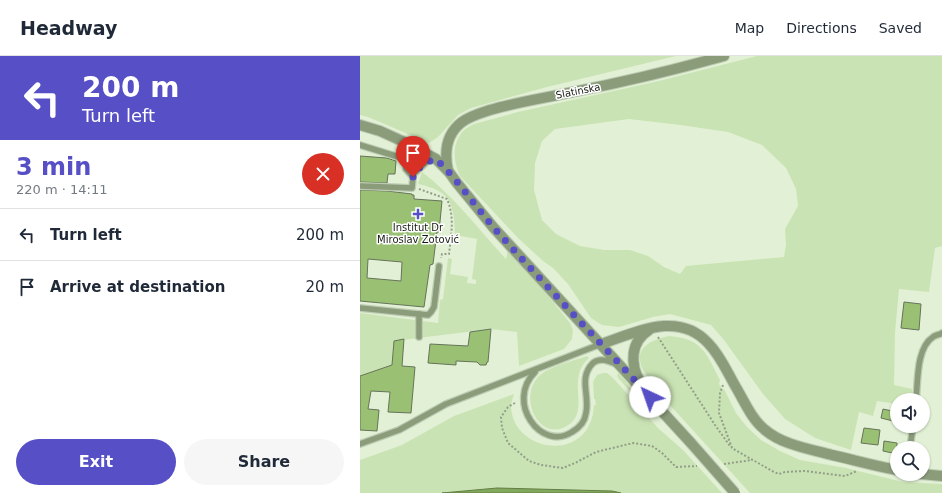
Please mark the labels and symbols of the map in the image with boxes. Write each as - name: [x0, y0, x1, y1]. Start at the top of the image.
- street label: Slatinska: [555, 81, 601, 101]
- pin: [396, 136, 430, 177]
- marker: Institut Dr Miroslav Zotović: [412, 208, 424, 220]
- place label: Institut Dr Miroslav Zotović: [377, 222, 459, 245]
- position arrow: [629, 376, 671, 418]

